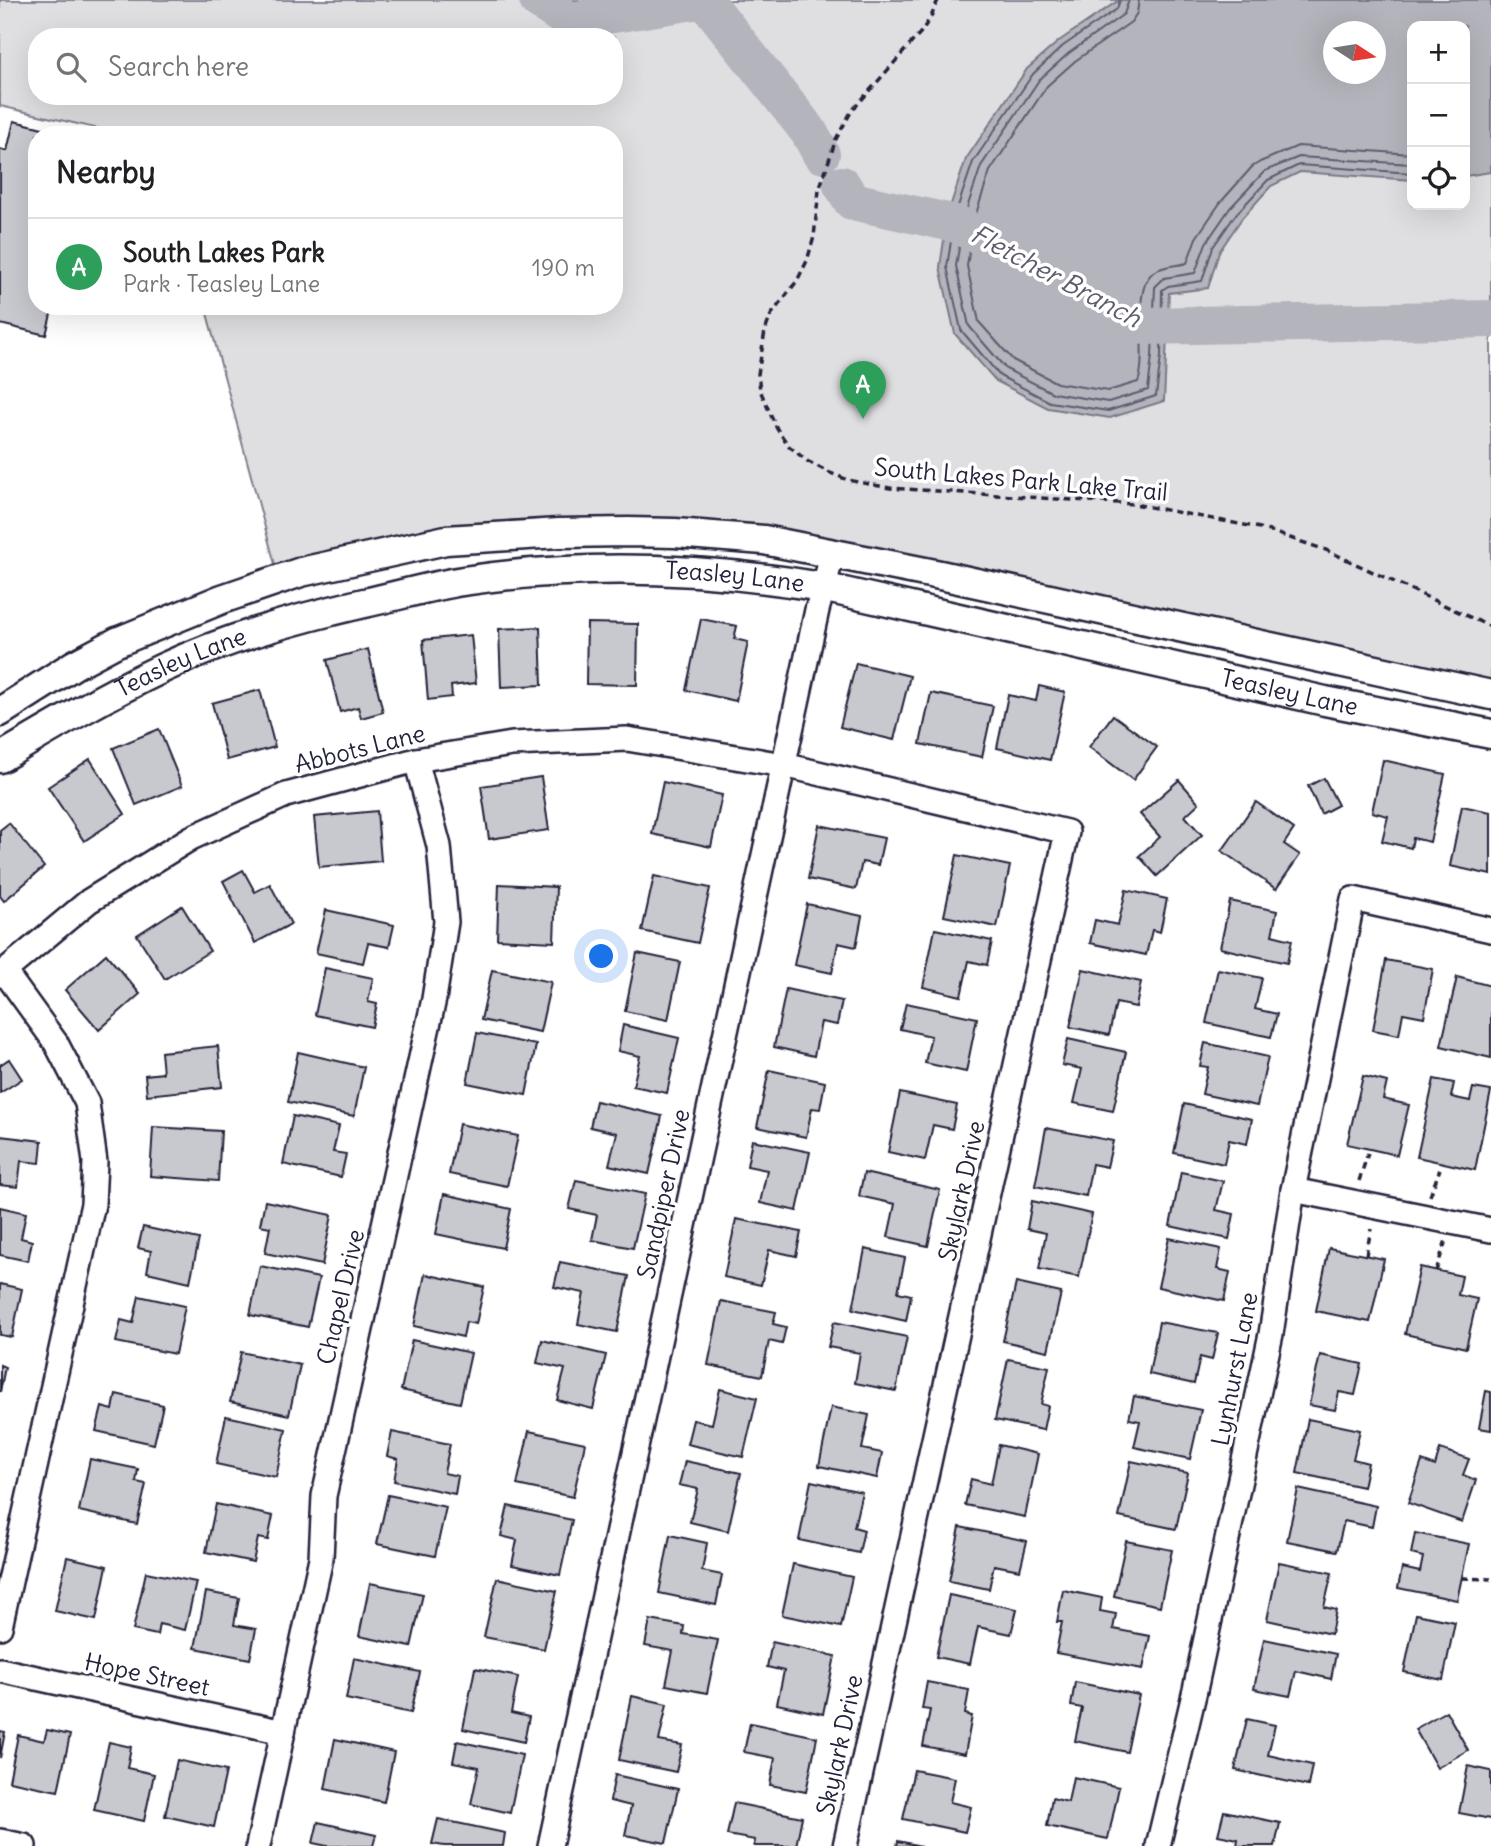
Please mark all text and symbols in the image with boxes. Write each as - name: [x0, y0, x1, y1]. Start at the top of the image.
- north arrow: [1323, 21, 1386, 84]
- map controls: [1407, 21, 1470, 210]
- button: +: [1407, 21, 1470, 84]
- search box: [28, 28, 623, 105]
- icon: search: [52, 48, 90, 86]
- text: Search here: [108, 50, 249, 83]
- button: −: [1407, 84, 1470, 147]
- button: locate: [1407, 147, 1470, 210]
- text: Nearby: [56, 153, 156, 191]
- water label: Fletcher Branch: [966, 217, 1148, 335]
- text: South Lakes Park: [123, 236, 325, 269]
- text: A: [72, 253, 86, 282]
- text: 190 m: [532, 253, 595, 282]
- text: Park · Teasley Lane: [123, 269, 320, 298]
- pin: A: [840, 361, 886, 419]
- street label: South Lakes Park Lake Trail: [873, 451, 1169, 507]
- street label: Teasley Lane: [665, 554, 807, 598]
- street label: Teasley Lane: [110, 620, 250, 703]
- street label: Teasley Lane: [1218, 662, 1361, 721]
- street label: Abbots Lane: [291, 717, 428, 779]
- your location: [584, 939, 618, 973]
- street label: Sandpiper Drive: [630, 1106, 696, 1282]
- street label: Skylark Drive: [932, 1118, 991, 1264]
- street label: Chapel Drive: [310, 1226, 370, 1367]
- street label: Lynhurst Lane: [1204, 1289, 1264, 1448]
- street label: Hope Street: [82, 1646, 212, 1702]
- street label: Skylark Drive: [810, 1672, 869, 1818]

